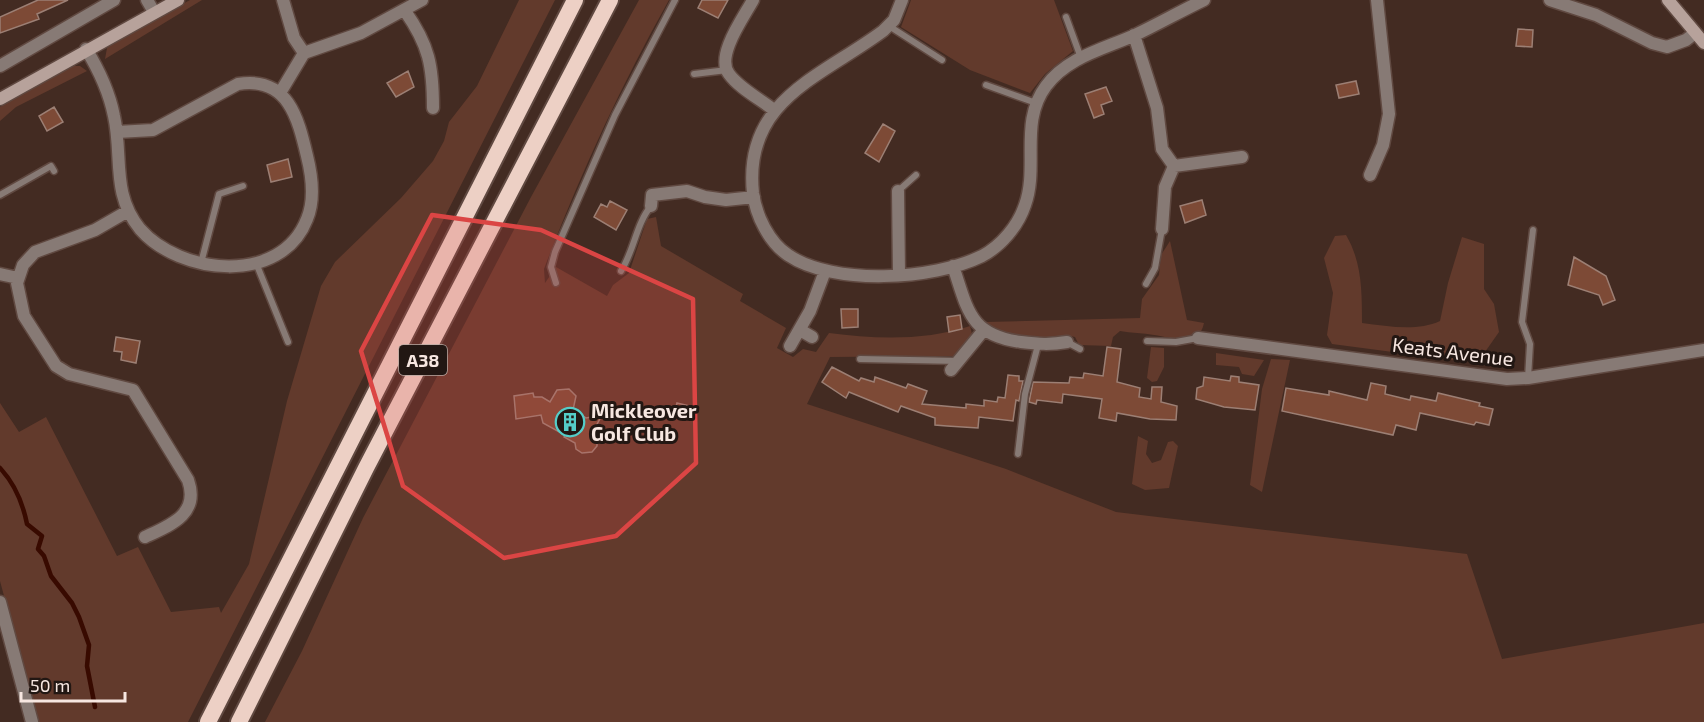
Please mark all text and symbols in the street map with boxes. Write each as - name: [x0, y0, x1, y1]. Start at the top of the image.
- street label: Keats Avenue: [1391, 332, 1515, 370]
- road number: A38: [399, 345, 447, 375]
- place label: Mickleover Golf Club: [591, 398, 697, 445]
- building icon: Mickleover Golf Club: [554, 406, 586, 438]
- scale bar: [21, 665, 124, 703]
- text: 50 m: [30, 674, 70, 696]

